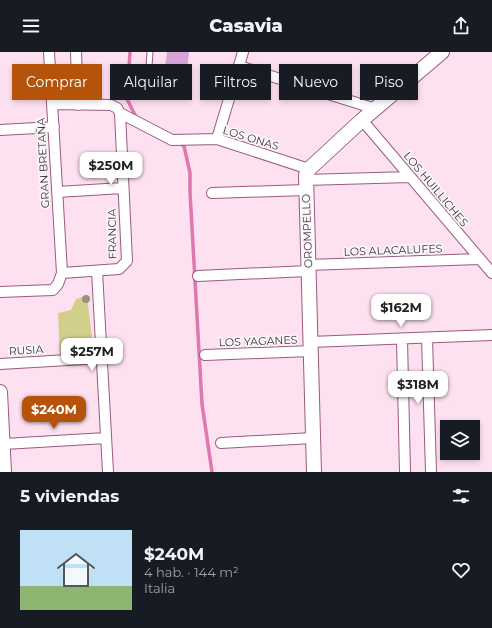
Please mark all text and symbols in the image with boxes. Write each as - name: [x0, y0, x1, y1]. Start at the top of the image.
- icon: menu: [20, 15, 42, 37]
- text: Casavia: [209, 15, 283, 37]
- icon: share: [450, 15, 472, 37]
- chip: Comprar: [12, 64, 102, 100]
- chip: Alquilar: [110, 64, 192, 100]
- chip: Filtros: [200, 64, 271, 100]
- chip: Nuevo: [279, 64, 352, 100]
- chip: Piso: [360, 64, 418, 100]
- street label: GRAN BRETAÑA: [34, 117, 52, 209]
- street label: LOS ONAS: [221, 123, 281, 153]
- street label: LOS HUILLICHES: [401, 149, 472, 229]
- pin: $250M: [83, 152, 139, 186]
- text: $250M: [89, 157, 133, 173]
- street label: OROMPELLO: [299, 194, 315, 268]
- street label: FRANCIA: [105, 208, 119, 260]
- street label: LOS ALACALUFES: [343, 241, 443, 259]
- pin: $162M: [373, 294, 429, 328]
- text: $162M: [380, 299, 422, 315]
- street label: LOS YAGANES: [218, 333, 298, 349]
- pin: $257M: [64, 338, 120, 372]
- street label: RUSIA: [8, 342, 44, 358]
- text: $257M: [70, 343, 114, 359]
- pin: $318M: [390, 371, 446, 405]
- text: $318M: [397, 376, 439, 392]
- pin: $240M: [26, 396, 82, 430]
- text: $240M: [31, 401, 77, 417]
- map controls: [440, 420, 480, 460]
- button: layers: [440, 420, 480, 460]
- icon: filters: [450, 485, 472, 507]
- text: 5 viviendas: [20, 486, 119, 506]
- text: $240M: [144, 544, 204, 564]
- icon: home: [52, 546, 100, 594]
- icon: heart: [450, 559, 472, 581]
- text: 4 hab. · 144 m²: [144, 564, 239, 580]
- text: Italia: [144, 580, 175, 596]

